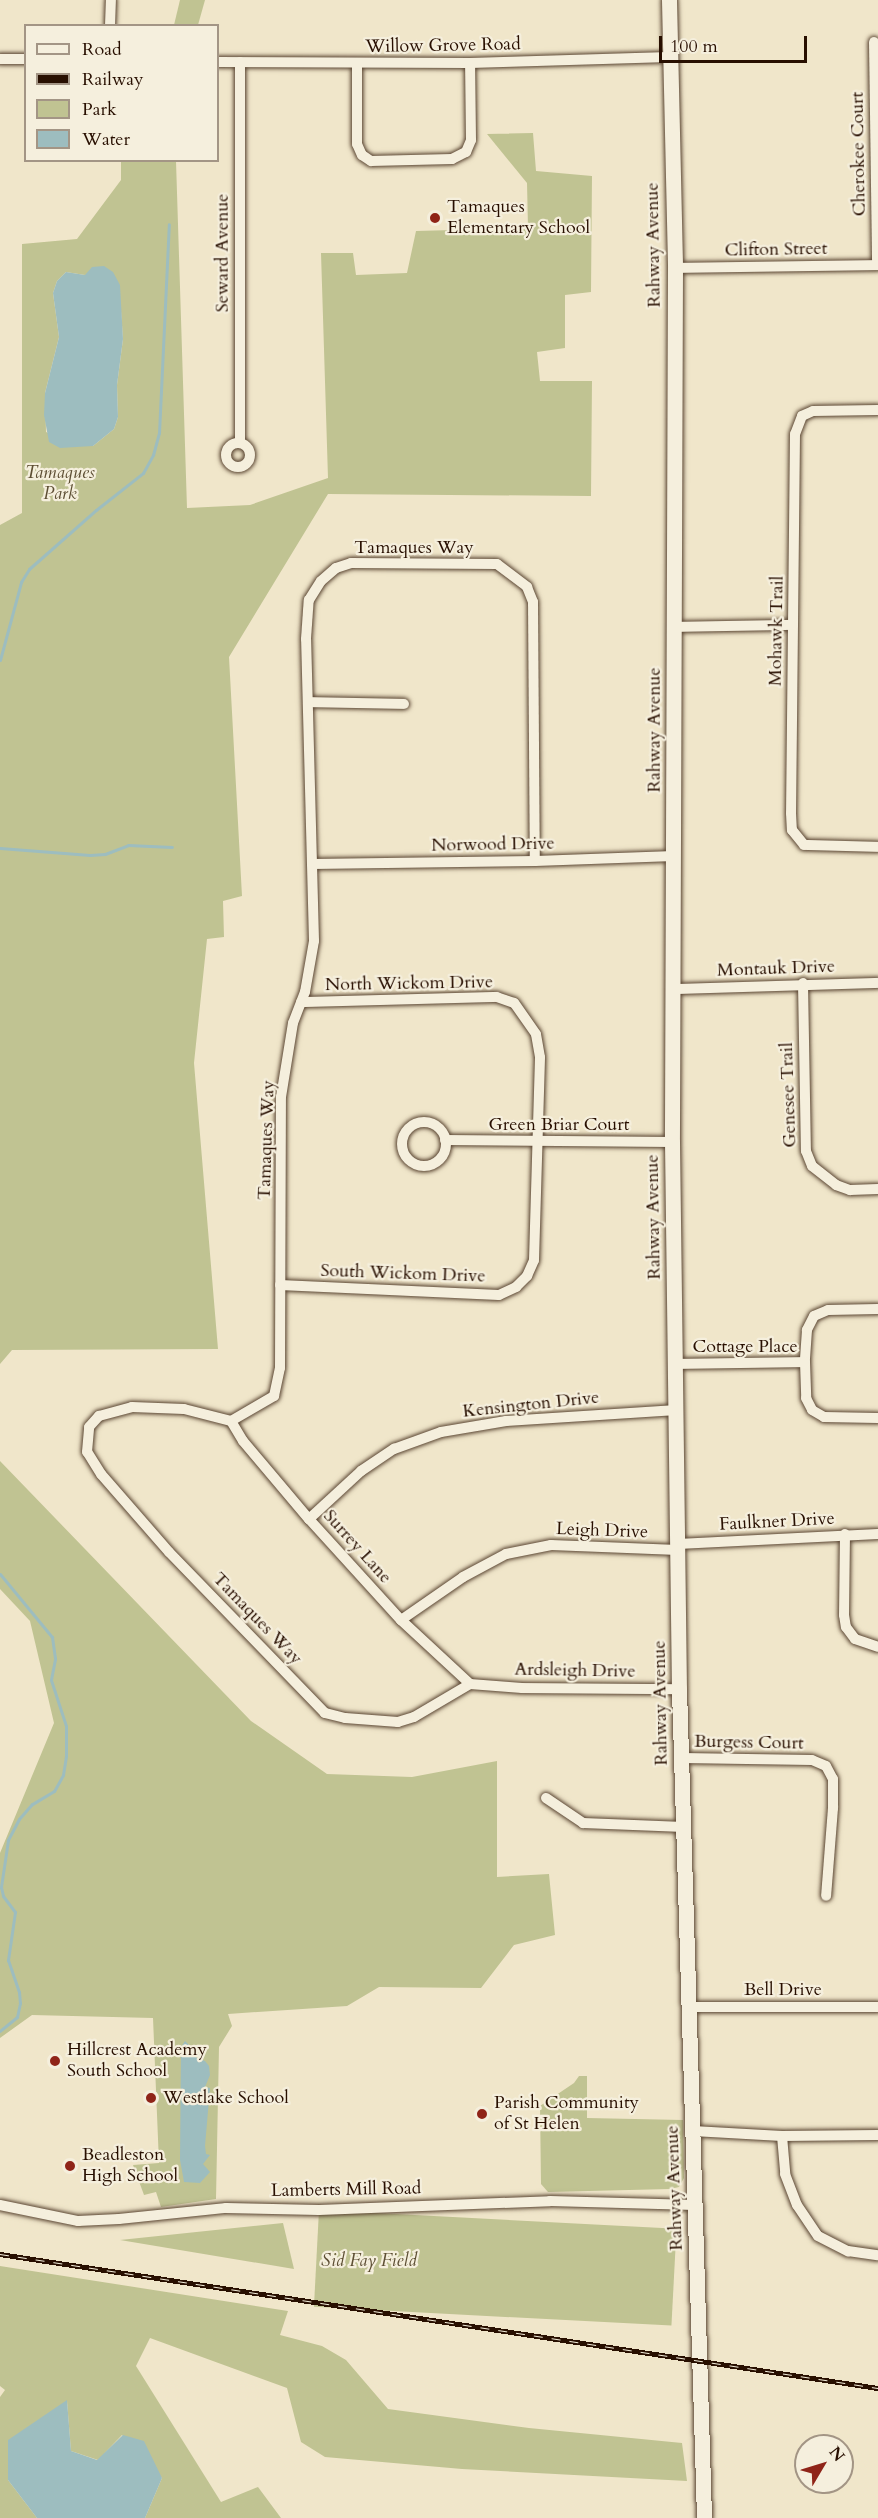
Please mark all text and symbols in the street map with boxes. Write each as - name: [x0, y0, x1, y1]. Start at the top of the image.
- legend: [24, 24, 219, 162]
- scale bar: [662, 24, 810, 62]
- street label: Willow Grove Road: [365, 34, 521, 58]
- text: 100 m: [670, 34, 718, 59]
- text: Road: [82, 37, 122, 62]
- text: Railway: [82, 67, 144, 92]
- street label: Cherokee Court: [847, 92, 871, 216]
- text: Park: [82, 97, 117, 122]
- text: Water: [82, 127, 130, 152]
- street label: Rahway Avenue: [642, 182, 666, 308]
- street label: Seward Avenue: [212, 194, 234, 312]
- place label: Tamaques Elementary School: [447, 197, 590, 240]
- marker: Tamaques Elementary School: [428, 211, 442, 225]
- street label: Clifton Street: [724, 238, 828, 262]
- park label: Tamaques Park: [25, 463, 95, 506]
- street label: Tamaques Way: [354, 537, 474, 559]
- street label: Mohawk Trail: [765, 576, 789, 686]
- street label: Rahway Avenue: [644, 667, 666, 793]
- street label: Norwood Drive: [431, 833, 555, 857]
- street label: Montauk Drive: [717, 956, 835, 982]
- street label: North Wickom Drive: [325, 972, 493, 996]
- street label: Genesee Trail: [776, 1042, 802, 1148]
- street label: Tamaques Way: [254, 1080, 280, 1200]
- street label: Green Briar Court: [489, 1114, 629, 1136]
- street label: Rahway Avenue: [642, 1154, 666, 1280]
- street label: South Wickom Drive: [320, 1260, 486, 1288]
- street label: Cottage Place: [692, 1336, 798, 1358]
- street label: Kensington Drive: [462, 1387, 600, 1423]
- street label: Surrey Lane: [318, 1506, 396, 1588]
- street label: Faulkner Drive: [719, 1508, 835, 1536]
- street label: Leigh Drive: [555, 1519, 649, 1543]
- street label: Tamaques Way: [208, 1568, 306, 1670]
- street label: Rahway Avenue: [649, 1640, 673, 1766]
- street label: Ardsleigh Drive: [514, 1659, 636, 1683]
- street label: Burgess Court: [694, 1731, 804, 1755]
- street label: Bell Drive: [744, 1979, 822, 2001]
- place label: Hillcrest Academy South School: [67, 2040, 207, 2082]
- marker: Hillcrest Academy South School: [48, 2054, 62, 2068]
- place label: Westlake School: [163, 2087, 289, 2109]
- marker: Westlake School: [144, 2091, 158, 2105]
- place label: Parish Community of St Helen: [494, 2093, 639, 2136]
- marker: Parish Community of St Helen: [475, 2107, 489, 2121]
- street label: Rahway Avenue: [662, 2125, 688, 2251]
- place label: Beadleston High School: [82, 2145, 178, 2188]
- marker: Beadleston High School: [63, 2159, 77, 2173]
- street label: Lamberts Mill Road: [271, 2178, 421, 2202]
- park label: Sid Fay Field: [321, 2250, 417, 2272]
- north arrow: [794, 2434, 854, 2494]
- text: N: [824, 2442, 850, 2466]

